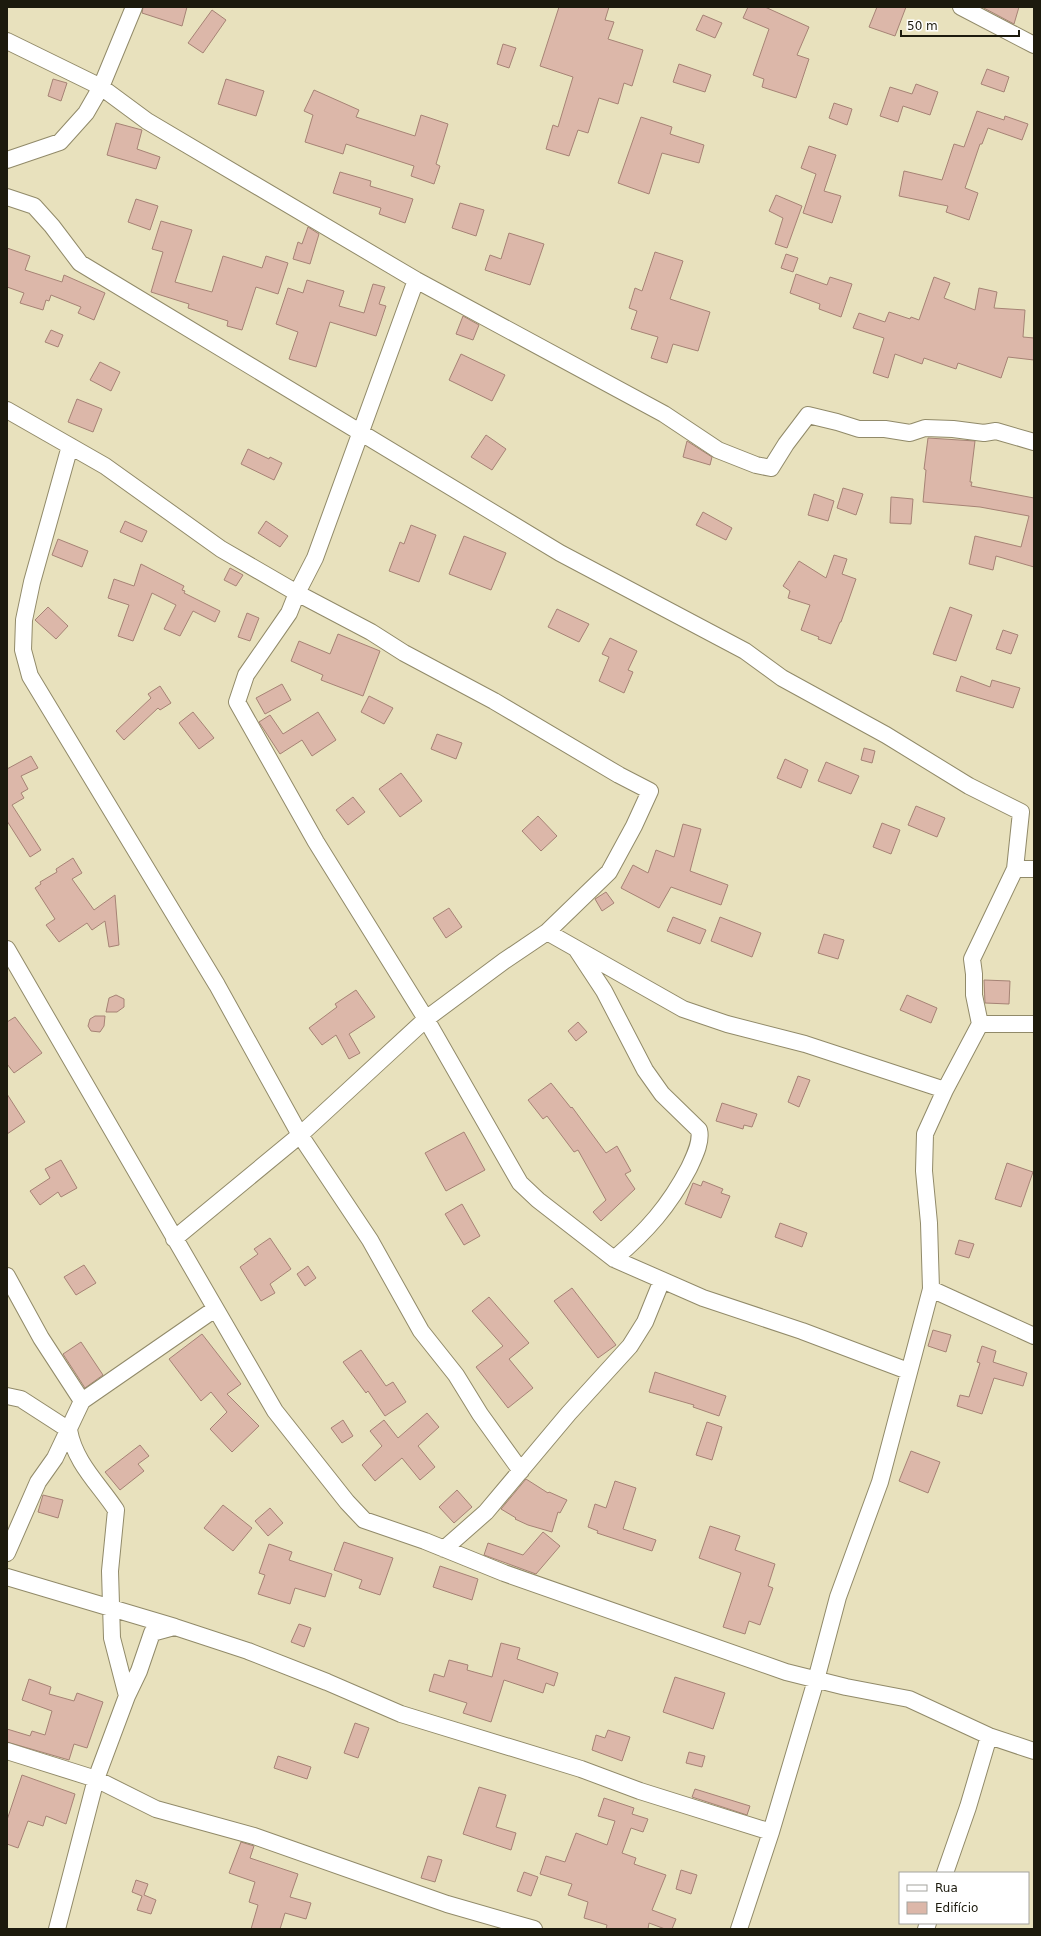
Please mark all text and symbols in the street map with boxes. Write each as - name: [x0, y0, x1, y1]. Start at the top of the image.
- scale bar: [901, 12, 1019, 38]
- text: 50 m: [907, 19, 938, 33]
- legend: [899, 1872, 1029, 1924]
- text: Rua: [935, 1881, 958, 1895]
- text: Edifício: [935, 1901, 978, 1915]

